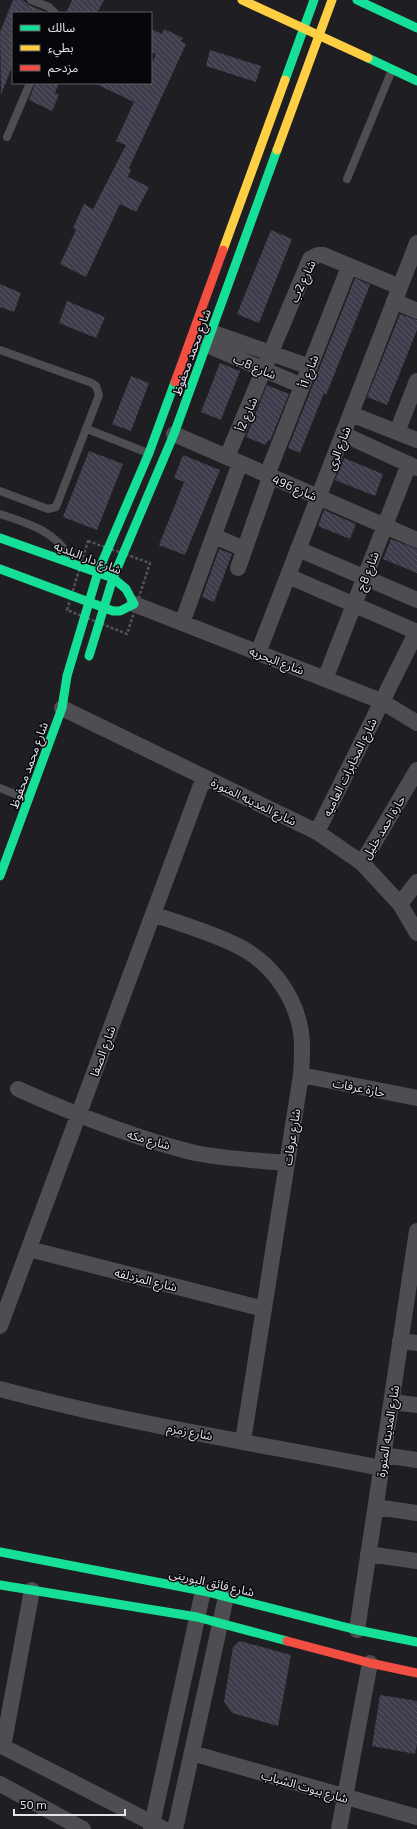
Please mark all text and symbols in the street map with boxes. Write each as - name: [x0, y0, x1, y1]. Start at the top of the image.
- legend: [12, 12, 152, 84]
- text: سالك: [48, 20, 75, 34]
- text: بطيء: [48, 40, 74, 58]
- text: مزدحم: [48, 60, 78, 77]
- street label: شارع 2ب: [286, 258, 321, 306]
- street label: شارع محمد محفوظ: [169, 307, 216, 398]
- street label: شارع 8ب: [230, 351, 279, 384]
- street label: شارع 1أ: [295, 353, 323, 390]
- street label: شارع 2أ: [233, 395, 262, 434]
- street label: شارع الرى: [323, 424, 356, 473]
- street label: شارع 496: [269, 471, 319, 505]
- street label: شارع دار البلديه: [51, 538, 124, 579]
- street label: شارع 8ج: [353, 549, 384, 594]
- street label: شارع البحريه: [247, 643, 306, 680]
- street label: شارع المخابرات العاميه: [319, 716, 382, 820]
- street label: شارع محمد محفوظ: [6, 720, 53, 811]
- street label: شارع المدينه المنورة: [208, 774, 299, 830]
- street label: حارة احمد خليل: [358, 793, 408, 862]
- street label: شارع الصفا: [86, 1024, 120, 1079]
- street label: حارة عرفات: [331, 1075, 386, 1100]
- street label: شارع عرفات: [280, 1108, 305, 1167]
- street label: شارع مكه: [125, 1126, 172, 1155]
- street label: شارع المزدلفه: [113, 1264, 179, 1296]
- street label: شارع المدينه المنورة: [373, 1384, 404, 1479]
- street label: شارع زمزم: [165, 1420, 214, 1445]
- street label: شارع فائق البورينى: [167, 1565, 256, 1602]
- street label: شارع بيوت الشباب: [259, 1767, 350, 1808]
- scale bar: [14, 1791, 125, 1817]
- text: 50 m: [20, 1797, 47, 1811]

